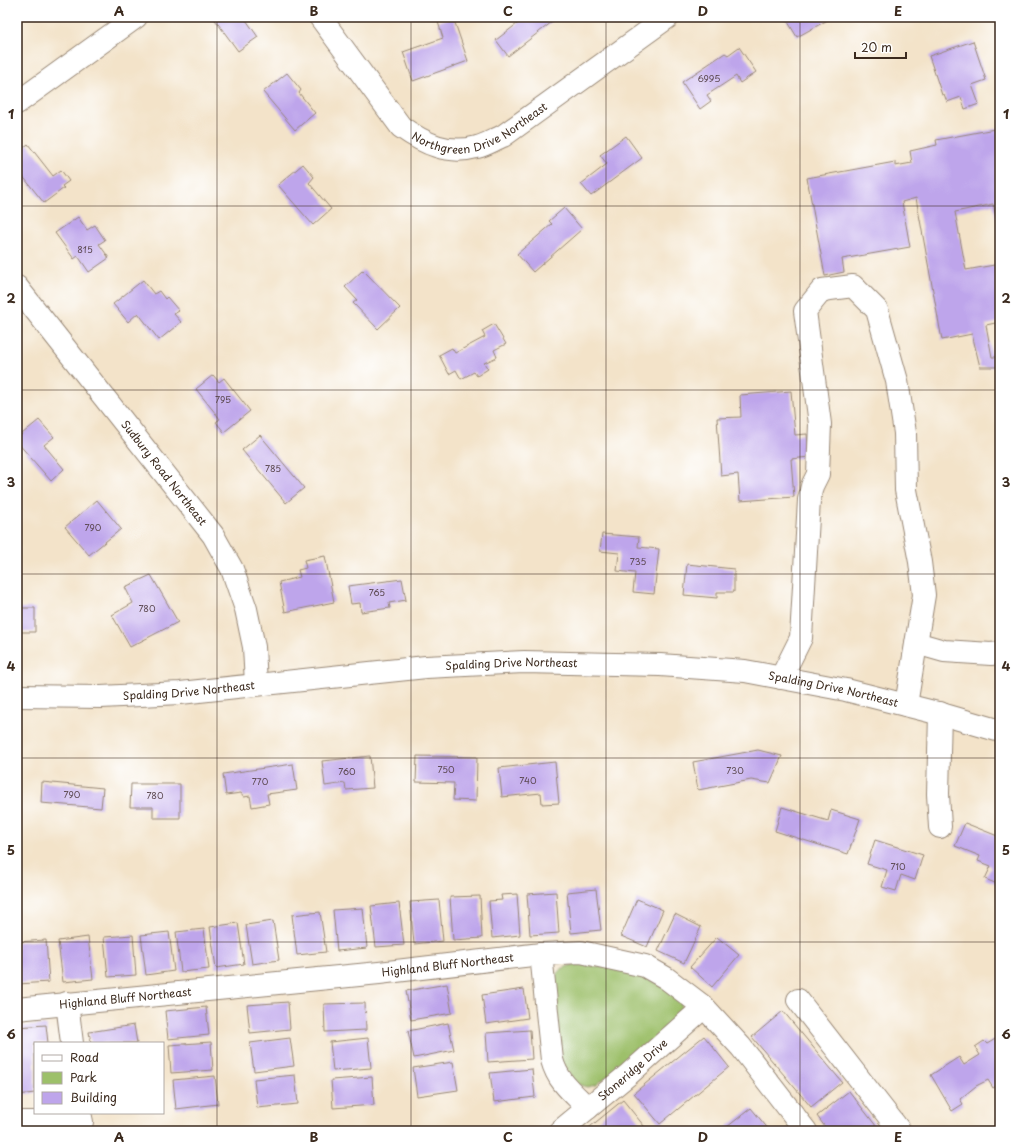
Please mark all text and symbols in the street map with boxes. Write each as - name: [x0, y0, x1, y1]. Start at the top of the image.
- text: A: [114, 1, 124, 20]
- text: B: [310, 1, 319, 20]
- text: C: [503, 1, 513, 20]
- text: D: [698, 1, 708, 20]
- text: E: [894, 1, 902, 20]
- scale bar: [855, 34, 906, 60]
- text: 20 m: [861, 38, 892, 56]
- house number: 6995: [698, 71, 720, 85]
- street label: Northgreen Drive Northeast: [409, 97, 551, 158]
- text: 1: [8, 104, 14, 123]
- text: 1: [1003, 104, 1009, 123]
- house number: 815: [77, 242, 93, 256]
- text: 2: [6, 288, 16, 307]
- text: 2: [1001, 288, 1011, 307]
- house number: 795: [215, 392, 231, 406]
- street label: Sudbury Road Northeast: [117, 416, 212, 529]
- house number: 785: [265, 461, 281, 475]
- text: 3: [7, 472, 16, 491]
- text: 3: [1002, 472, 1011, 491]
- house number: 790: [85, 520, 102, 534]
- house number: 735: [630, 554, 646, 568]
- house number: 765: [369, 585, 385, 599]
- house number: 780: [138, 601, 156, 615]
- street label: Spalding Drive Northeast: [445, 653, 578, 674]
- text: 4: [7, 656, 16, 675]
- text: 4: [1002, 656, 1011, 675]
- street label: Spalding Drive Northeast: [767, 667, 901, 711]
- street label: Spalding Drive Northeast: [122, 676, 256, 704]
- house number: 750: [437, 762, 455, 776]
- house number: 730: [726, 763, 744, 777]
- house number: 760: [338, 764, 356, 778]
- house number: 740: [519, 773, 537, 787]
- house number: 770: [252, 774, 269, 788]
- house number: 790: [64, 787, 81, 801]
- house number: 780: [146, 788, 164, 802]
- text: 5: [7, 840, 15, 859]
- text: 5: [1002, 840, 1010, 859]
- house number: 710: [890, 859, 906, 873]
- street label: Highland Bluff Northeast: [381, 948, 515, 981]
- street label: Highland Bluff Northeast: [59, 983, 193, 1013]
- text: 6: [6, 1024, 16, 1043]
- text: 6: [1001, 1024, 1011, 1043]
- street label: Stoneridge Drive: [594, 1034, 671, 1105]
- legend: [34, 1042, 164, 1114]
- text: Road: [70, 1048, 99, 1066]
- text: Park: [70, 1068, 97, 1086]
- text: Building: [70, 1088, 117, 1106]
- text: A: [114, 1127, 124, 1146]
- text: B: [310, 1127, 319, 1146]
- text: C: [503, 1127, 513, 1146]
- text: D: [698, 1127, 708, 1146]
- text: E: [894, 1127, 902, 1146]

